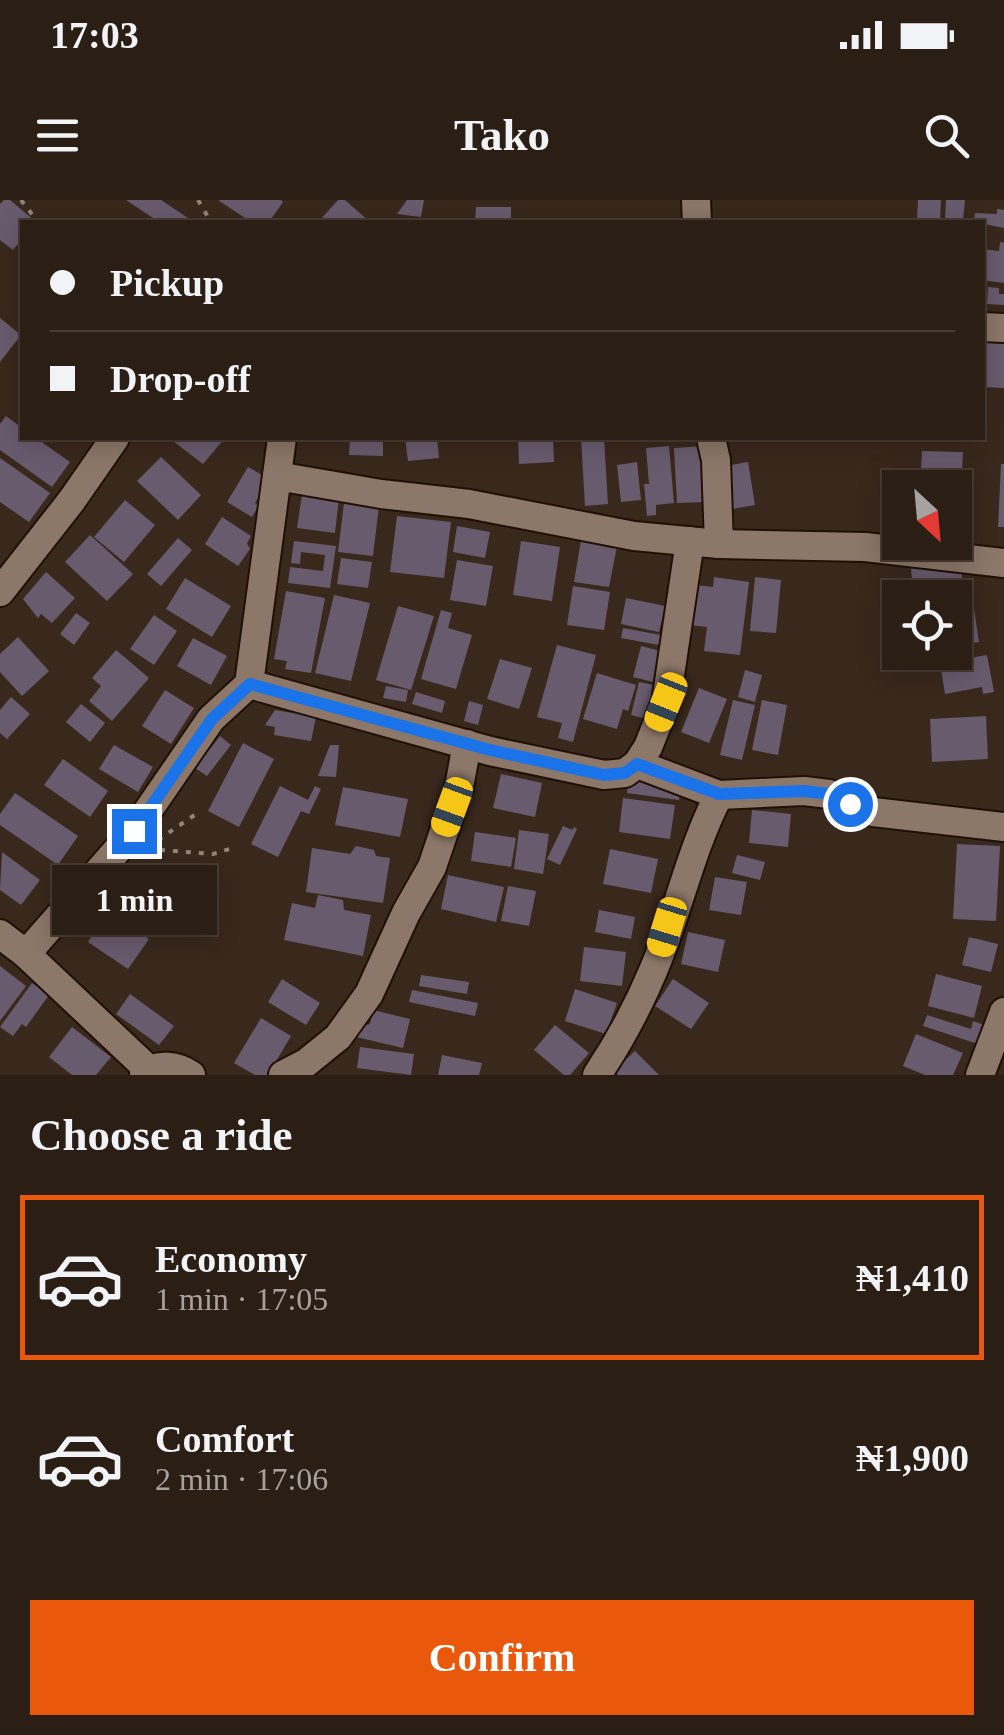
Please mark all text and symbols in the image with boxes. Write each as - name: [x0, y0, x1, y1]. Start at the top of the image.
- text: 17:03: [50, 14, 139, 56]
- icon: menu: [30, 108, 85, 163]
- icon: search: [919, 108, 974, 163]
- text: Tako: [454, 110, 550, 160]
- text: Pickup: [110, 262, 224, 304]
- text: Drop-off: [110, 358, 251, 400]
- north arrow: [882, 470, 972, 560]
- map controls: [882, 470, 972, 670]
- button: locate: [882, 580, 972, 670]
- car: [641, 669, 691, 735]
- car: [428, 774, 476, 840]
- route start: [828, 782, 873, 827]
- route end: [112, 809, 157, 854]
- callout: 1 min: [52, 866, 216, 936]
- text: 1 min: [96, 882, 173, 918]
- car: [644, 894, 690, 960]
- text: Choose a ride: [30, 1110, 293, 1160]
- icon: car: [35, 1233, 125, 1323]
- text: Economy: [155, 1238, 307, 1280]
- text: ₦1,410: [856, 1257, 969, 1299]
- text: 1 min · 17:05: [155, 1281, 328, 1317]
- icon: car: [35, 1413, 125, 1503]
- text: Comfort: [155, 1418, 294, 1460]
- text: ₦1,900: [856, 1437, 969, 1479]
- text: 2 min · 17:06: [155, 1461, 328, 1497]
- button: Confirm: [30, 1600, 974, 1715]

